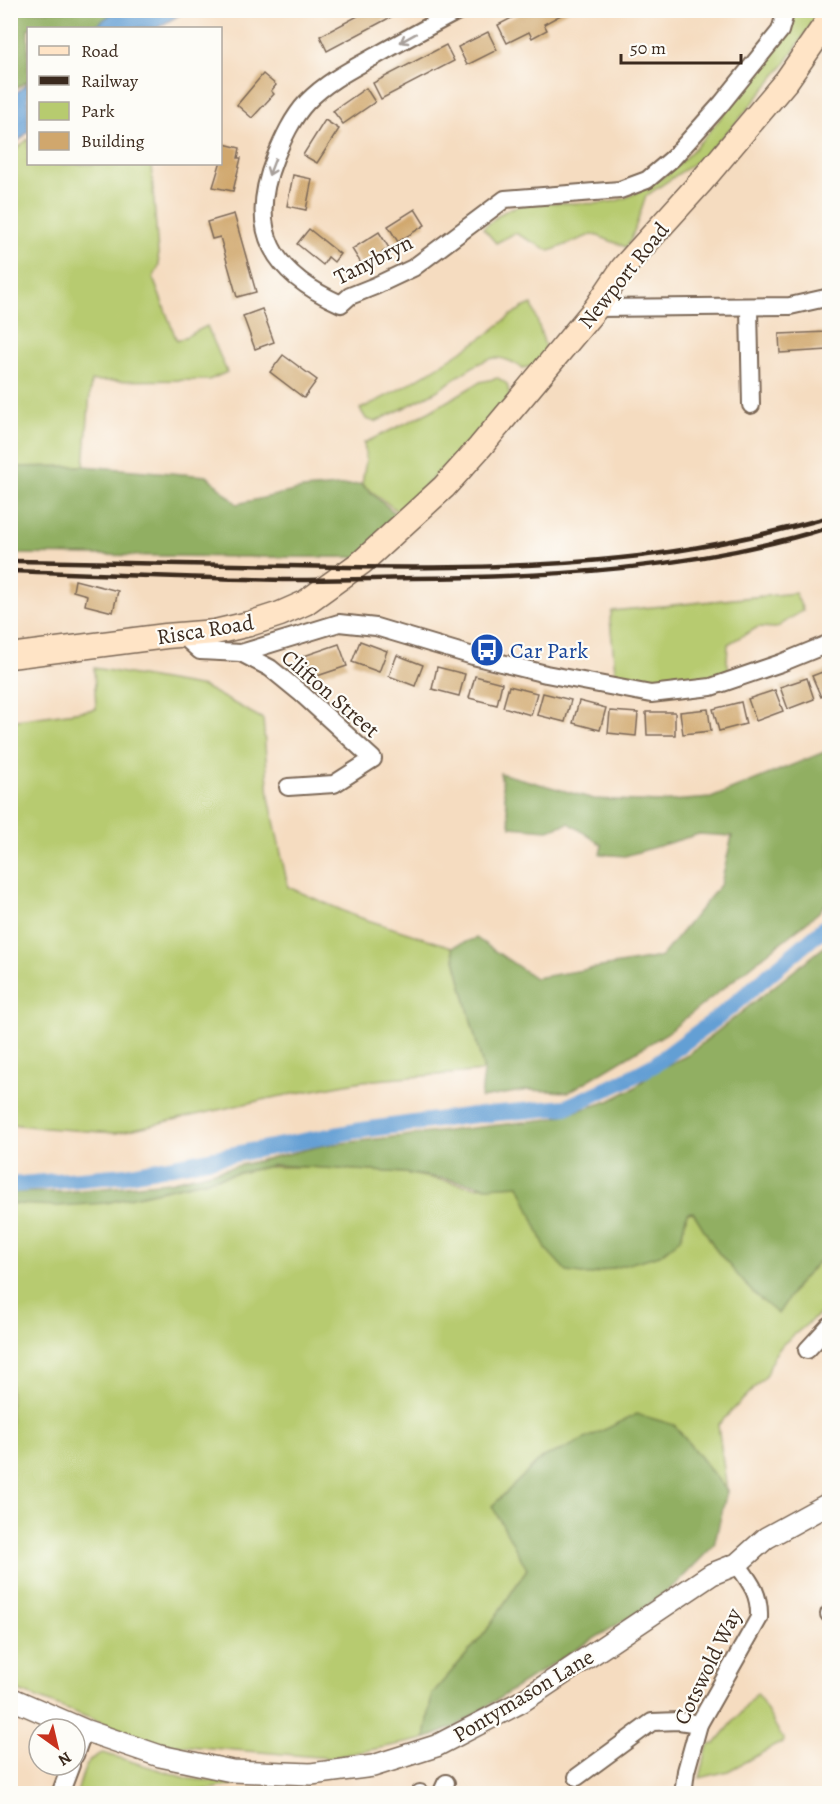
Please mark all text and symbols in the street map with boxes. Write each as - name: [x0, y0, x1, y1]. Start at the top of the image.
- legend: [27, 27, 222, 165]
- scale bar: [621, 27, 741, 65]
- one-way arrow: [400, 32, 417, 44]
- text: 50 m: [630, 36, 666, 60]
- text: Road: [81, 39, 119, 63]
- text: Railway: [81, 69, 139, 93]
- text: Park: [81, 99, 115, 123]
- text: Building: [81, 129, 145, 153]
- one-way arrow: [265, 158, 276, 176]
- street label: Newport Road: [571, 216, 676, 335]
- street label: Tanybryn: [329, 227, 418, 292]
- street label: Risca Road: [155, 607, 256, 652]
- bus stop icon: Car Park: [469, 632, 505, 668]
- place label: Car Park: [510, 636, 588, 666]
- street label: Clifton Street: [275, 643, 386, 745]
- street label: Cotswold Way: [667, 1603, 749, 1730]
- street label: Pontymason Lane: [448, 1642, 600, 1750]
- north arrow: [27, 1717, 87, 1777]
- text: N: [54, 1746, 76, 1771]

